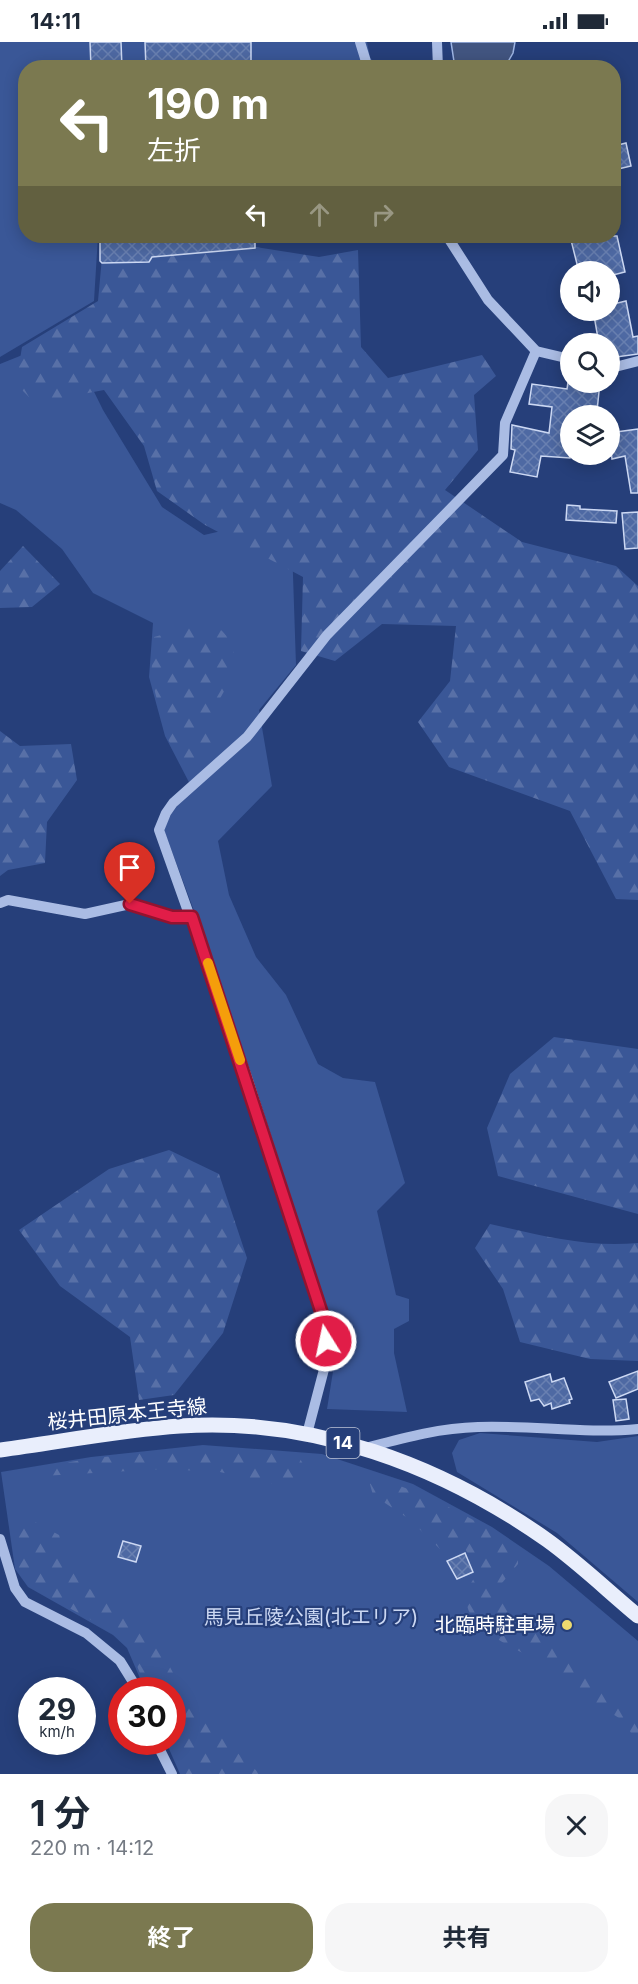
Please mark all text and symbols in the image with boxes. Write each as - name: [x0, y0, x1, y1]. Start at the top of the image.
- text: 14:11: [30, 8, 81, 34]
- text: 190 m: [147, 78, 269, 129]
- icon: left: [48, 84, 126, 162]
- text: 左折: [147, 134, 201, 167]
- icon: left: [240, 198, 273, 231]
- icon: ahead: [303, 198, 336, 231]
- icon: right: [366, 198, 399, 231]
- map controls: [560, 261, 620, 465]
- button: sound: [560, 261, 620, 321]
- button: search: [560, 333, 620, 393]
- button: layers: [560, 405, 620, 465]
- pin: [104, 842, 155, 904]
- icon: arrive: [113, 851, 146, 884]
- position arrow: [294, 1309, 358, 1373]
- street label: 桜井田原本王寺線: [46, 1394, 208, 1434]
- road number: 14: [326, 1428, 360, 1458]
- park label: 馬見丘陵公園(北エリア): [204, 1605, 418, 1629]
- place label: 北臨時駐車場: [435, 1613, 555, 1637]
- marker: 北臨時駐車場: [560, 1618, 574, 1632]
- speed limit sign: 30: [108, 1677, 186, 1755]
- text: 29: [38, 1691, 76, 1727]
- text: km/h: [39, 1722, 75, 1741]
- text: 1 分: [30, 1791, 90, 1835]
- button: close: [545, 1794, 608, 1857]
- text: 220 m · 14:12: [30, 1836, 154, 1860]
- button: 終了: [30, 1903, 313, 1972]
- button: 共有: [325, 1903, 608, 1972]

